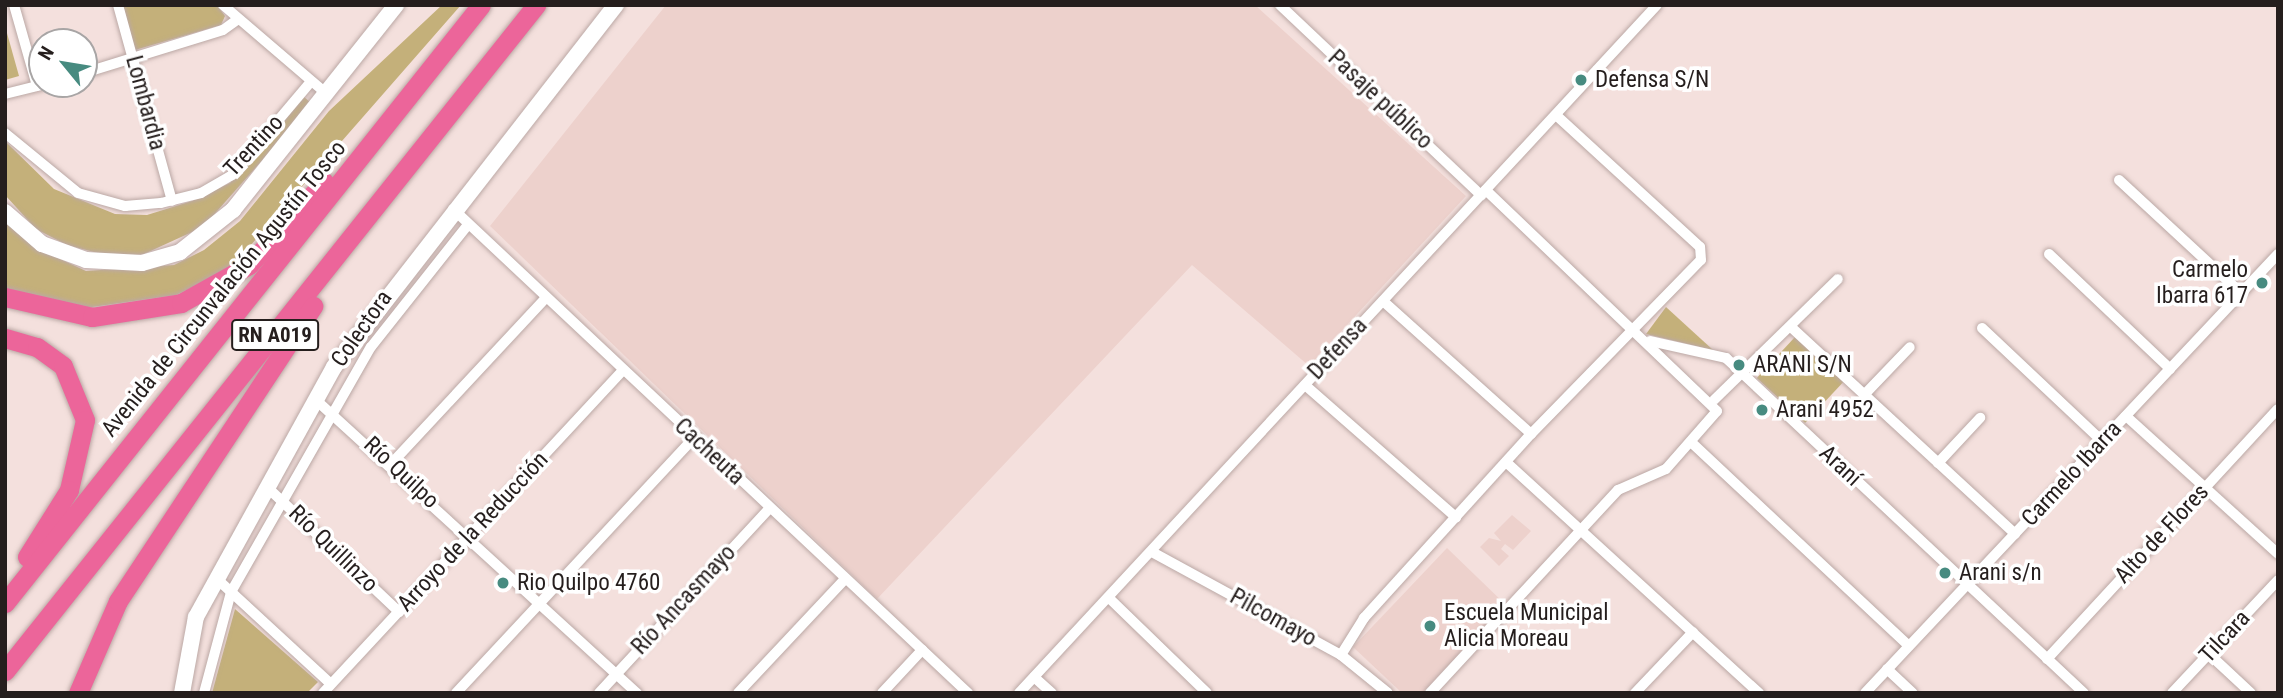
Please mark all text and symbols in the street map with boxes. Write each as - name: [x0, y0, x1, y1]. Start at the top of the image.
- north arrow: [28, 28, 98, 98]
- text: N: [33, 42, 59, 64]
- street label: Pasaje público: [1322, 45, 1438, 155]
- street label: Lombardia: [119, 53, 171, 153]
- place label: Defensa S/N: [1595, 66, 1709, 94]
- marker: Defensa S/N: [1573, 72, 1589, 88]
- street label: Trentino: [218, 109, 290, 183]
- street label: Avenida de Circunvalación Agustín Tosco: [96, 135, 352, 443]
- place label: Carmelo Ibarra 617: [2156, 256, 2248, 310]
- marker: Carmelo Ibarra 617: [2254, 275, 2270, 291]
- street label: Colectora: [326, 285, 398, 373]
- street label: Defensa: [1303, 312, 1373, 386]
- road number: RN A019: [230, 318, 320, 352]
- place label: ARANI S/N: [1753, 351, 1852, 379]
- marker: ARANI S/N: [1731, 357, 1747, 373]
- place label: Arani 4952: [1776, 396, 1874, 424]
- marker: Arani 4952: [1754, 402, 1770, 418]
- street label: Cacheuta: [668, 413, 750, 491]
- street label: Carmelo Ibarra: [2016, 416, 2128, 532]
- street label: Río Quilpo: [358, 431, 444, 515]
- street label: Araní: [1813, 440, 1867, 492]
- street label: Arroyo de la Reducción: [392, 446, 554, 618]
- street label: Alto de Flores: [2109, 479, 2215, 589]
- street label: Río Quillinzo: [283, 500, 383, 598]
- street label: Río Ancasmayo: [626, 539, 742, 661]
- place label: Arani s/n: [1959, 559, 2042, 587]
- marker: Arani s/n: [1937, 565, 1953, 581]
- place label: Rio Quilpo 4760: [517, 569, 660, 597]
- marker: Rio Quilpo 4760: [495, 575, 511, 591]
- street label: Pilcomayo: [1225, 583, 1321, 653]
- place label: Escuela Municipal Alicia Moreau: [1444, 599, 1608, 653]
- street label: Tilcara: [2194, 605, 2256, 669]
- marker: Escuela Municipal Alicia Moreau: [1422, 618, 1438, 634]

